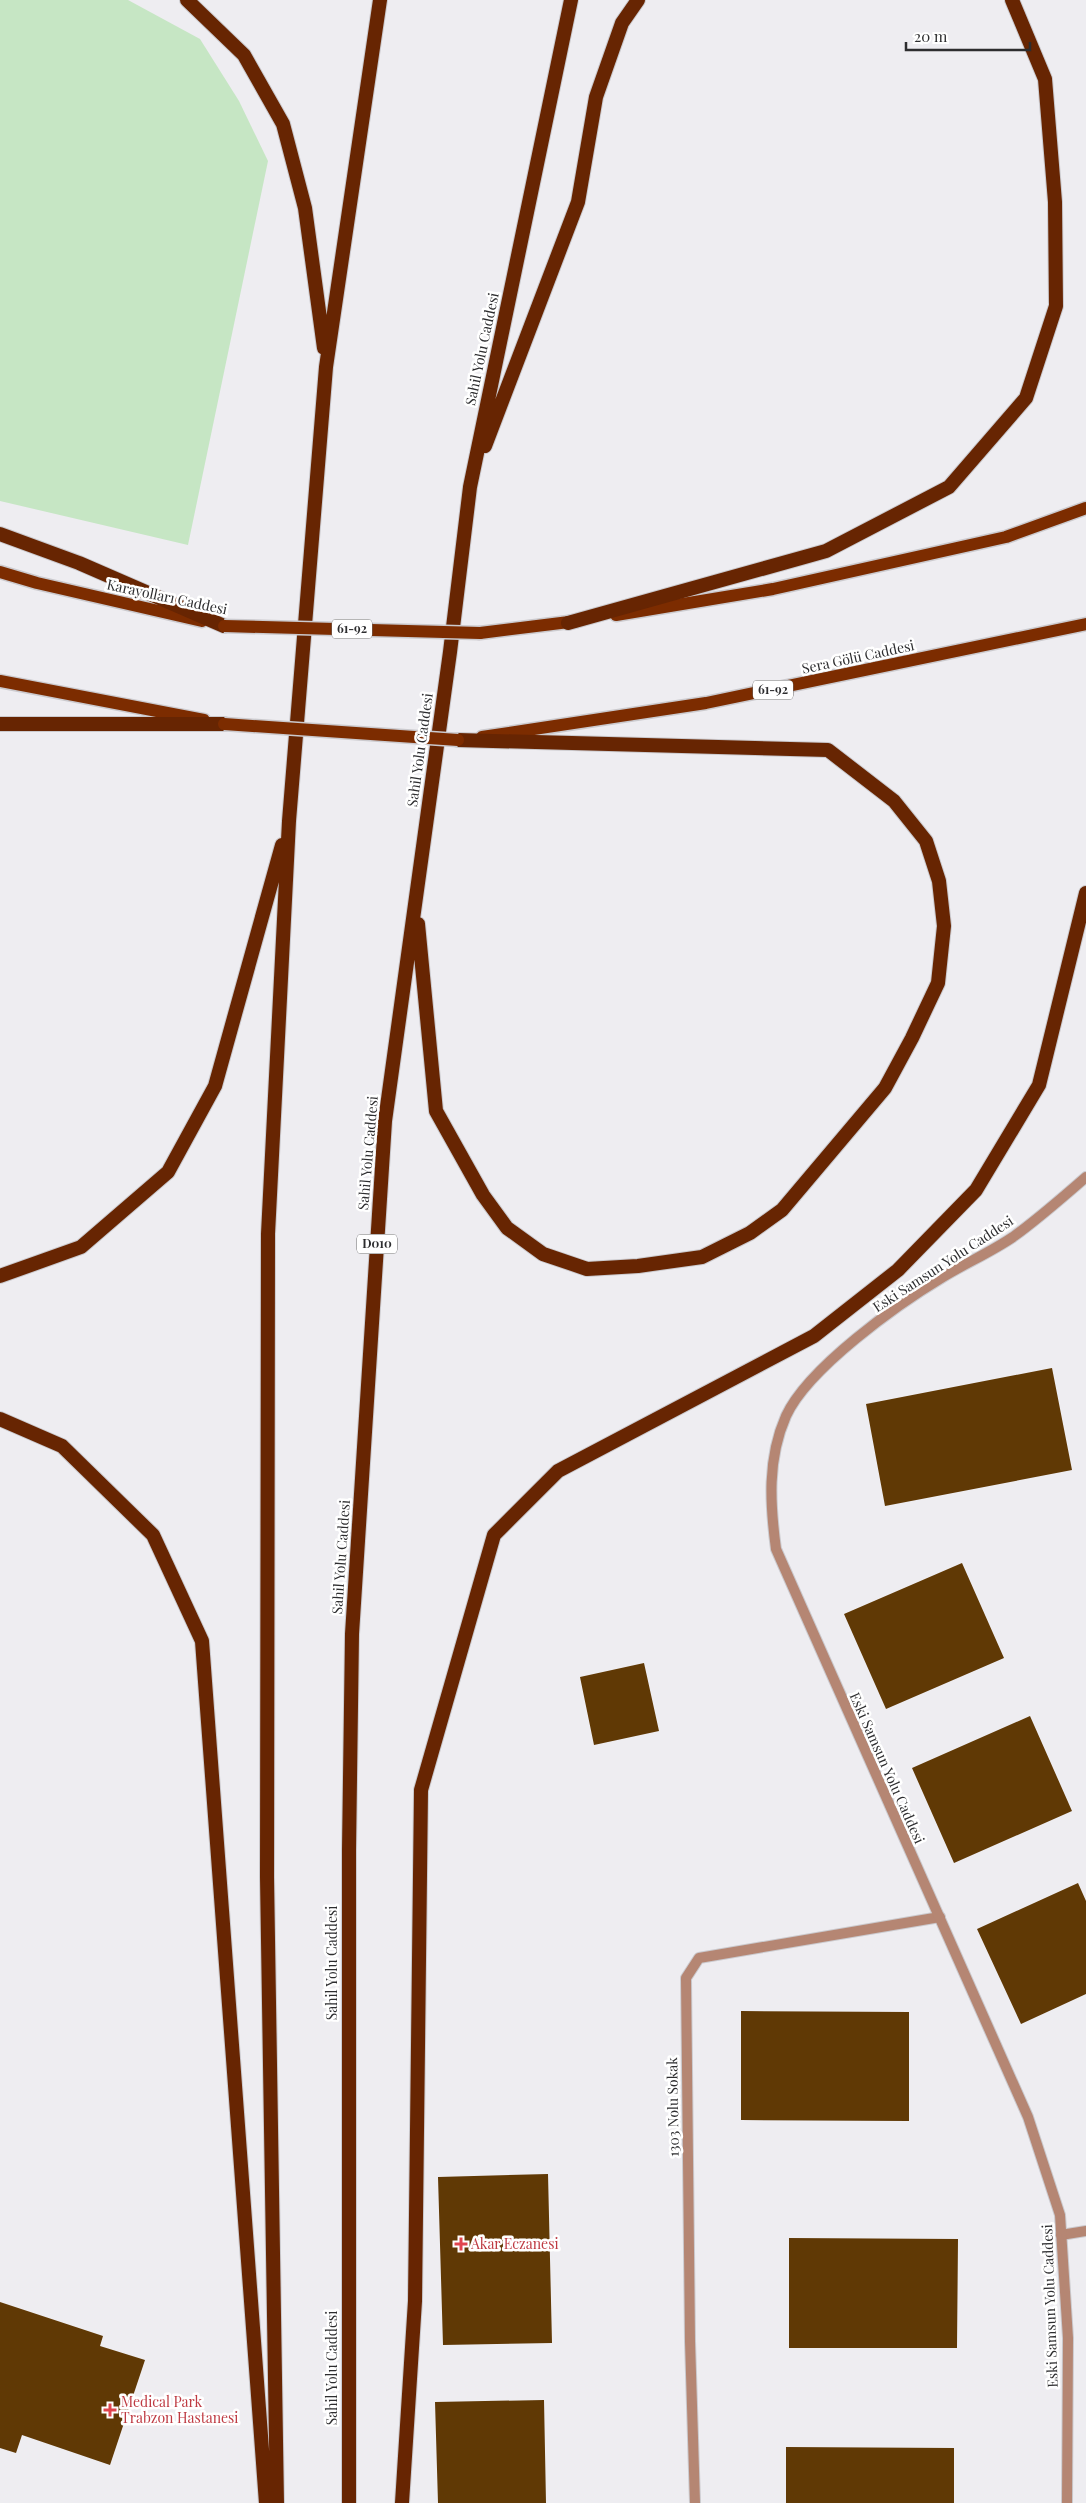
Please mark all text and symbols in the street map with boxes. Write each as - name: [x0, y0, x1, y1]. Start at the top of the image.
- scale bar: [906, 20, 1030, 52]
- text: 20 m: [914, 26, 948, 46]
- street label: Sahil Yolu Caddesi: [460, 291, 503, 407]
- street label: Karayolları Caddesi: [105, 574, 229, 619]
- road number: 61-92: [332, 620, 372, 638]
- street label: Sera Gölü Caddesi: [800, 635, 916, 678]
- road number: 61-92: [753, 680, 793, 700]
- street label: Sahil Yolu Caddesi: [402, 692, 437, 808]
- street label: Sahil Yolu Caddesi: [353, 1095, 382, 1211]
- street label: Eski Samsun Yolu Caddesi: [869, 1211, 1017, 1316]
- road number: D010: [357, 1234, 397, 1254]
- street label: Sahil Yolu Caddesi: [327, 1499, 354, 1615]
- street label: Eski Samsun Yolu Caddesi: [846, 1689, 929, 1846]
- street label: Sahil Yolu Caddesi: [322, 1906, 341, 2020]
- street label: 1303 Nolu Sokak: [662, 2057, 683, 2157]
- street label: Eski Samsun Yolu Caddesi: [1037, 2224, 1062, 2388]
- place label: Akar Eczanesi: [470, 2234, 559, 2253]
- marker: Akar Eczanesi: [455, 2238, 467, 2250]
- street label: Sahil Yolu Caddesi: [322, 2311, 341, 2425]
- place label: Medical Park Trabzon Hastanesi: [121, 2392, 238, 2427]
- marker: Medical Park Trabzon Hastanesi: [103, 2403, 117, 2417]

